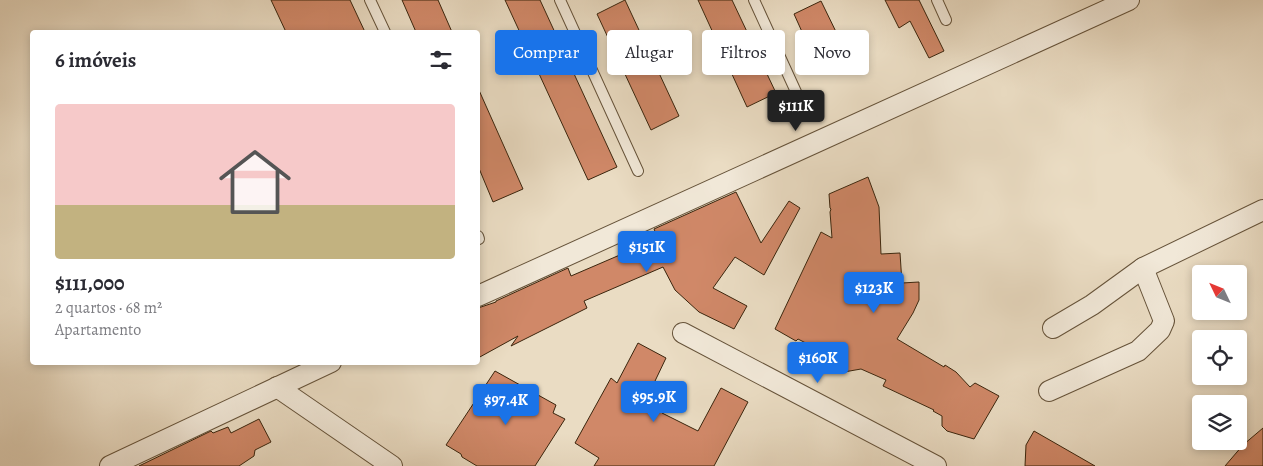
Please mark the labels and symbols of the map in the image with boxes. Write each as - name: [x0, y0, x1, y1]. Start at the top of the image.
- pin: $111K: [761, 90, 831, 132]
- pin: $151K: [612, 230, 682, 273]
- north arrow: [1192, 265, 1248, 320]
- pin: $123K: [839, 272, 909, 314]
- pin: $160K: [783, 342, 853, 384]
- pin: $95.9K: [613, 380, 695, 423]
- pin: $97.4K: [465, 384, 547, 426]

